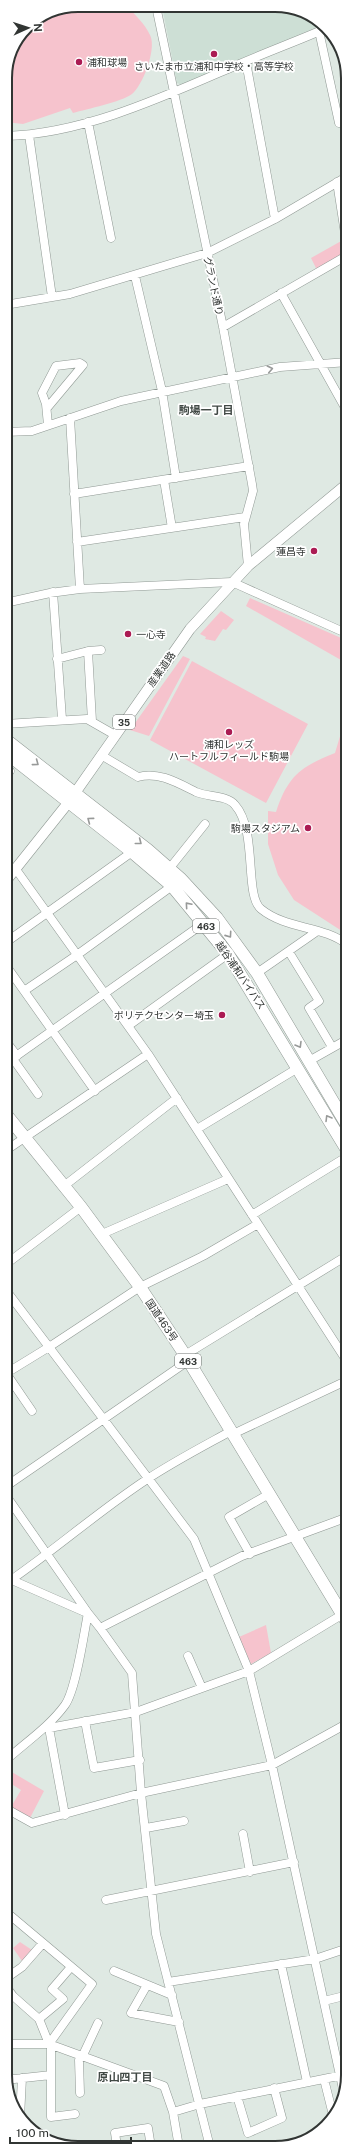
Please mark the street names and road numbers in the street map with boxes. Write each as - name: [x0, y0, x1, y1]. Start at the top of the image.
- street label: グランド通り: [202, 255, 226, 317]
- street label: 産業道路: [145, 649, 177, 689]
- road number: 35: [113, 715, 135, 729]
- road number: 463: [193, 919, 219, 933]
- street label: 越谷浦和バイパス: [214, 939, 268, 1011]
- street label: 国道463号: [143, 1296, 181, 1344]
- road number: 463: [175, 1354, 201, 1368]

